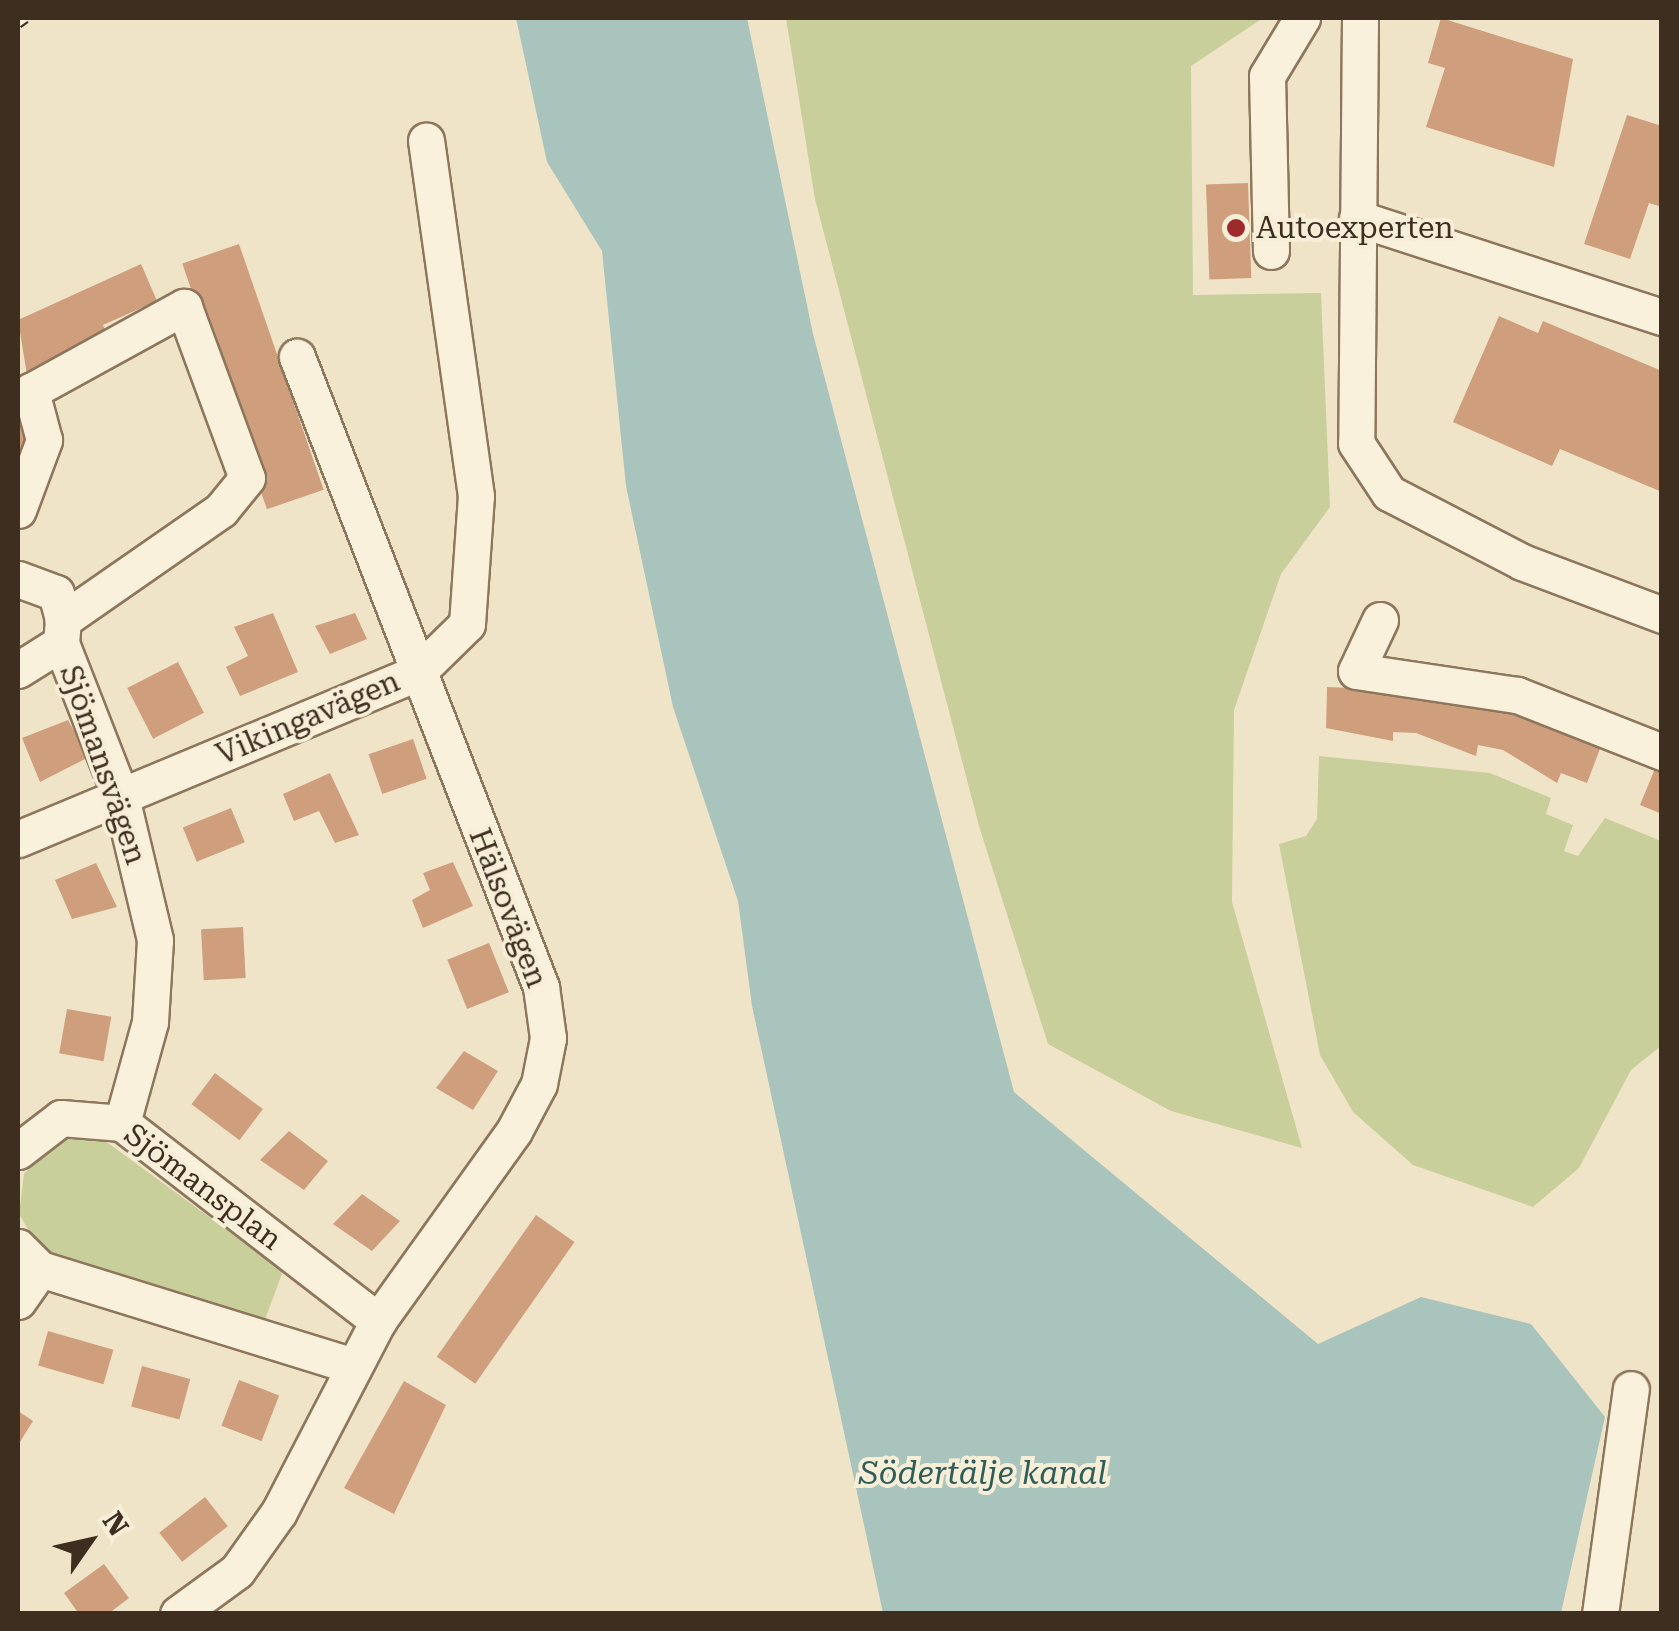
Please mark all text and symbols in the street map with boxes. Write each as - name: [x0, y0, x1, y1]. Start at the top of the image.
- place label: Autoexperten: [1256, 210, 1454, 246]
- marker: Autoexperten: [1225, 217, 1247, 239]
- street label: Sjömansvägen: [52, 661, 154, 869]
- street label: Vikingavägen: [211, 663, 405, 773]
- street label: Hälsovägen: [461, 823, 555, 993]
- street label: Sjömansplan: [117, 1116, 289, 1258]
- water label: Södertälje kanal: [859, 1454, 1107, 1492]
- north arrow: [40, 1491, 140, 1591]
- text: N: [96, 1506, 135, 1542]

